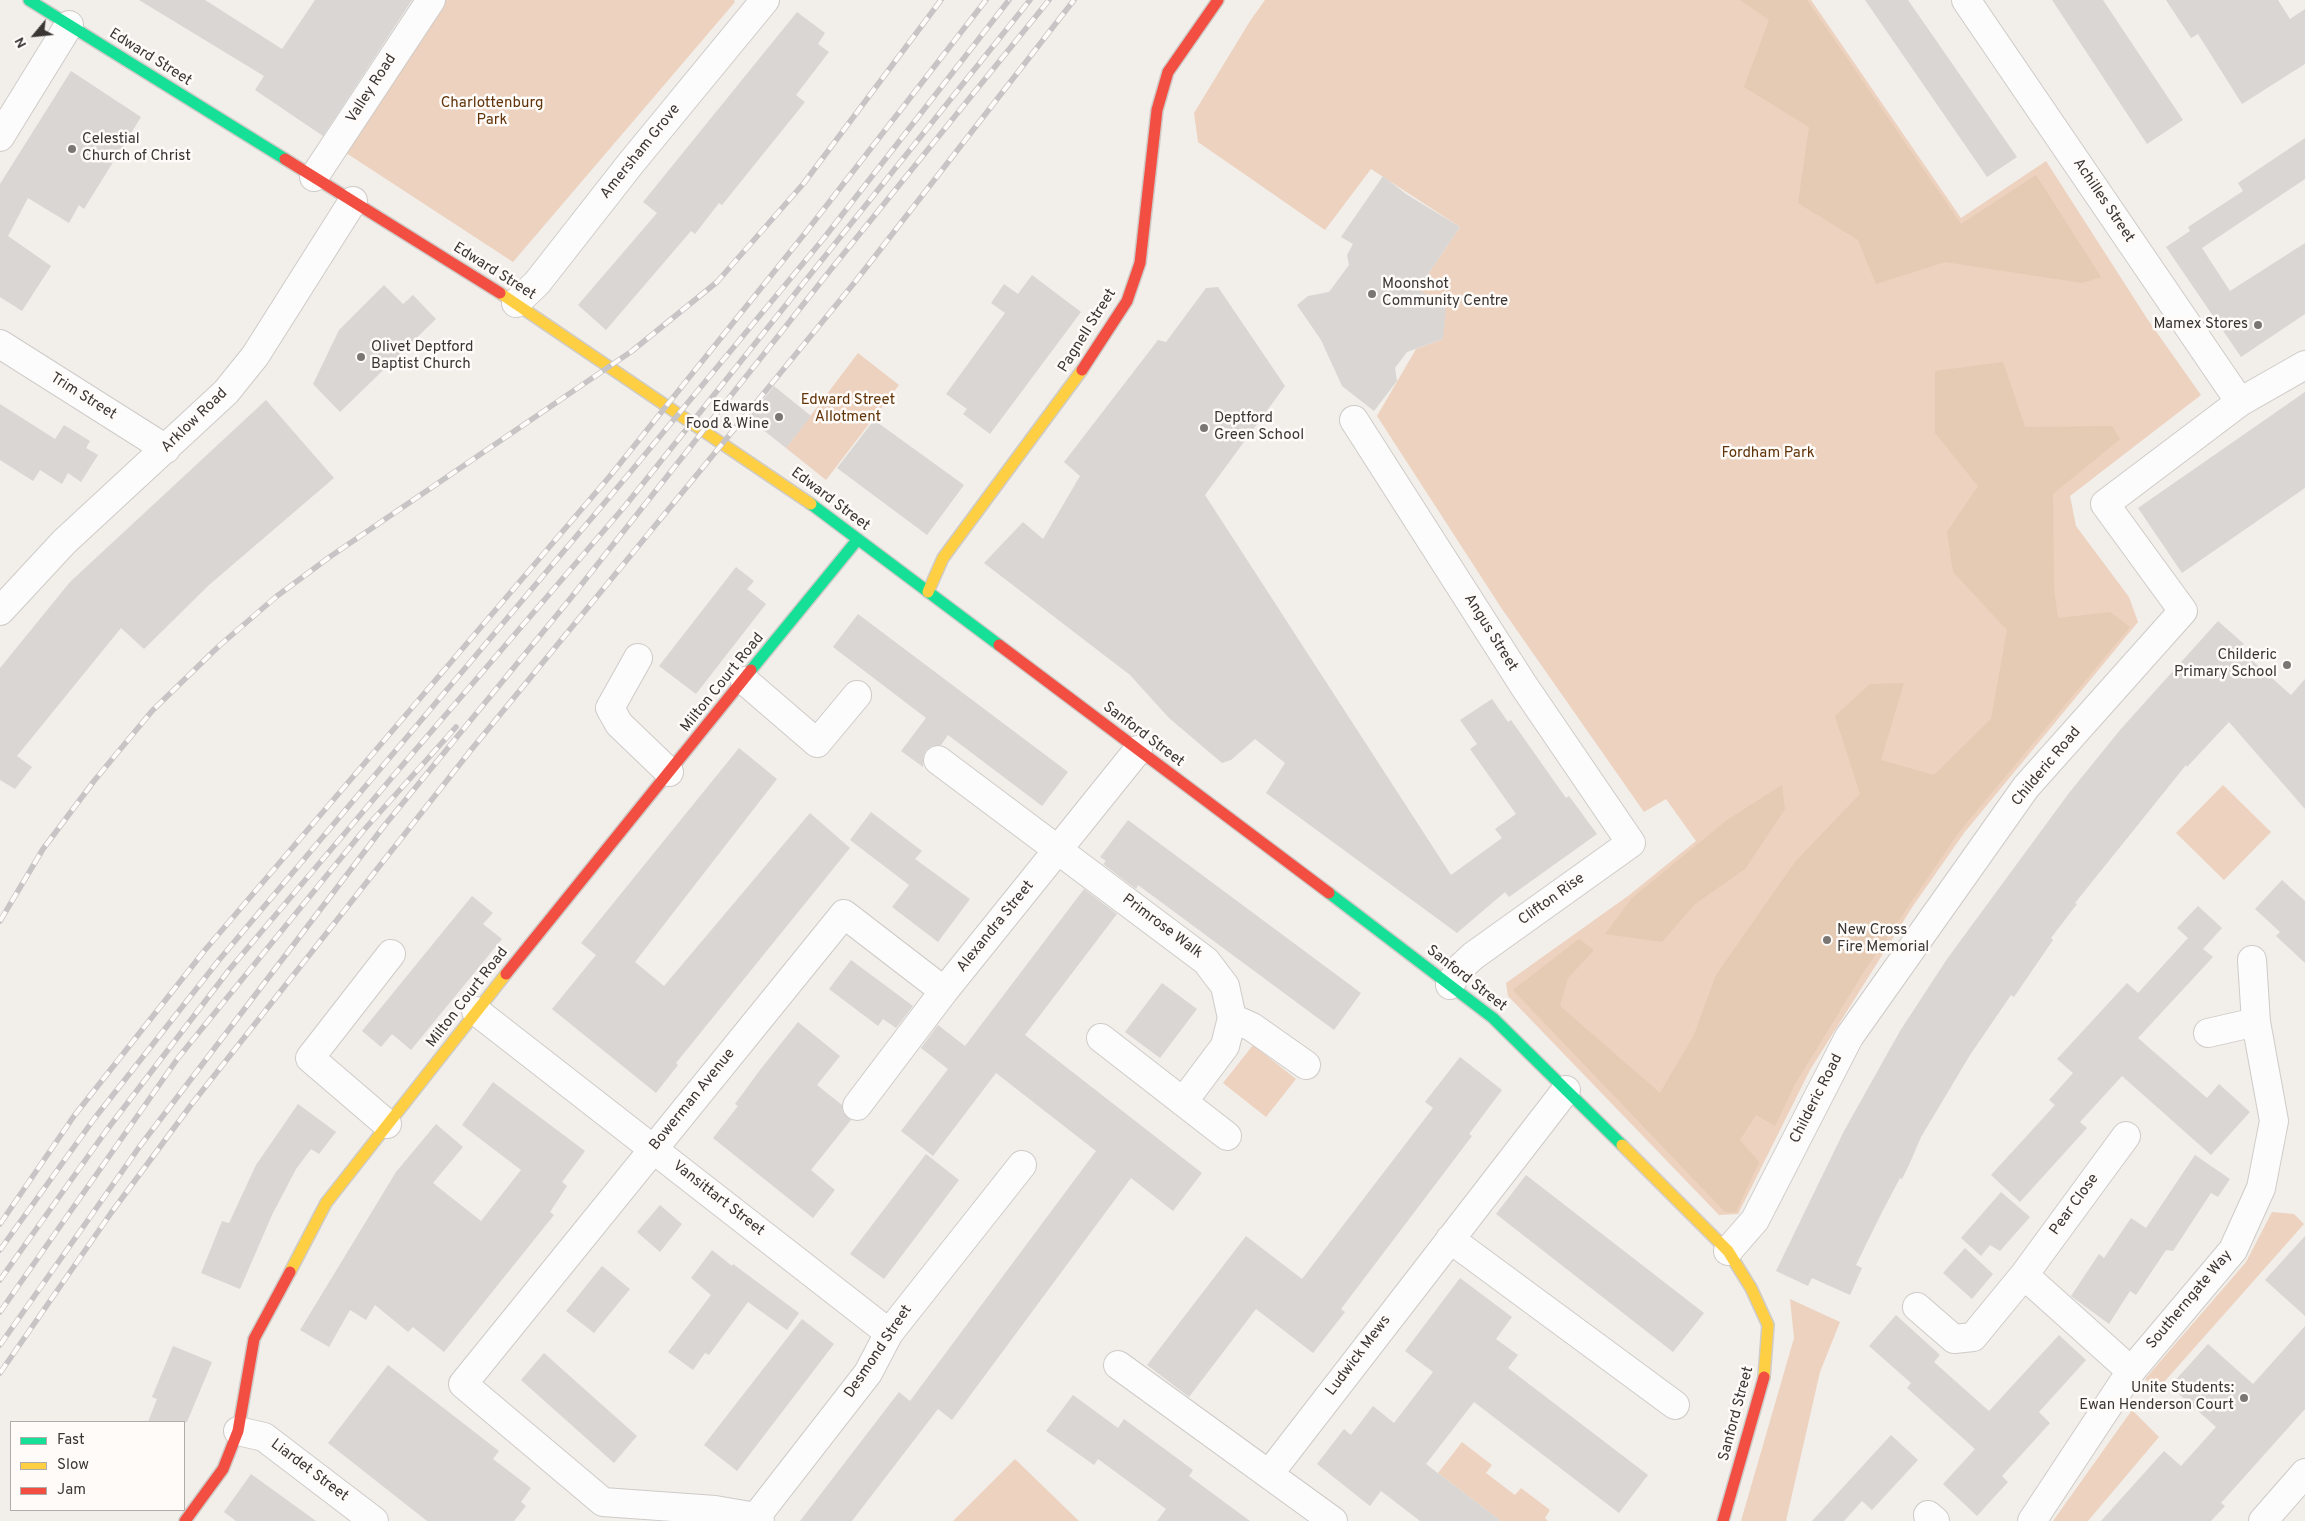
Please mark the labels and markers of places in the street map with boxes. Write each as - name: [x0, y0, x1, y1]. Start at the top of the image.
- place label: Celestial Church of Christ: [82, 131, 191, 166]
- marker: Celestial Church of Christ: [66, 143, 78, 155]
- place label: Moonshot Community Centre: [1382, 276, 1508, 311]
- marker: Moonshot Community Centre: [1366, 288, 1378, 300]
- place label: Mamex Stores: [2153, 316, 2248, 334]
- marker: Mamex Stores: [2252, 319, 2264, 331]
- place label: Olivet Deptford Baptist Church: [371, 339, 473, 374]
- marker: Olivet Deptford Baptist Church: [355, 351, 367, 363]
- place label: Edwards Food & Wine: [686, 399, 769, 434]
- place label: Deptford Green School: [1214, 410, 1304, 445]
- marker: Edwards Food & Wine: [773, 411, 785, 423]
- marker: Deptford Green School: [1198, 422, 1210, 434]
- place label: Childeric Primary School: [2174, 647, 2277, 682]
- marker: Childeric Primary School: [2281, 659, 2293, 671]
- place label: New Cross Fire Memorial: [1837, 922, 1929, 957]
- marker: New Cross Fire Memorial: [1821, 934, 1833, 946]
- place label: Unite Students: Ewan Henderson Court: [2079, 1380, 2234, 1415]
- marker: Unite Students: Ewan Henderson Court: [2238, 1392, 2250, 1404]

